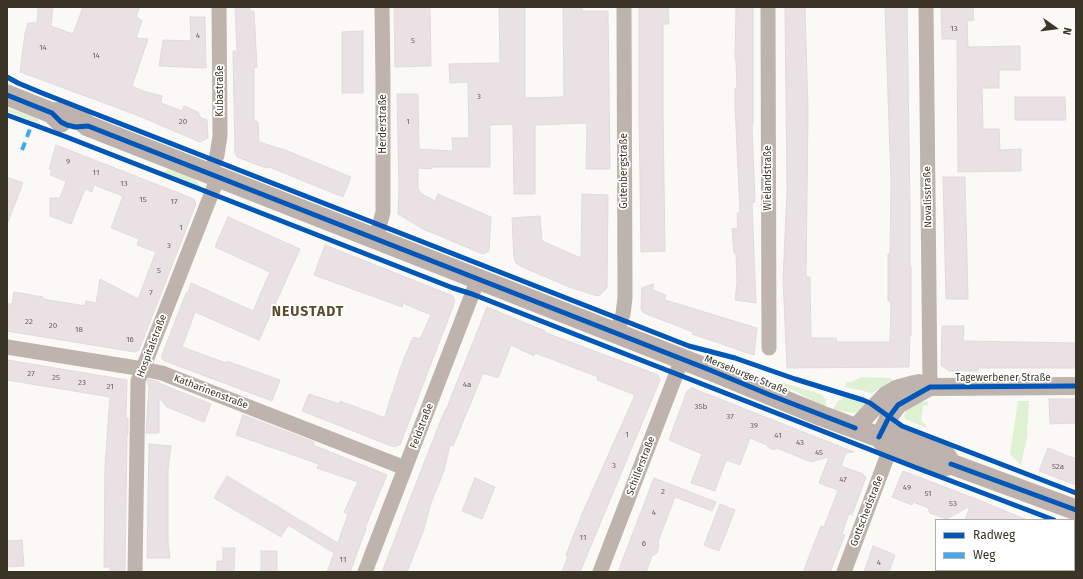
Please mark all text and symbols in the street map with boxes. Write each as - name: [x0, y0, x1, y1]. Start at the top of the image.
- north arrow: [1035, 8, 1075, 48]
- house number: 13: [950, 24, 958, 34]
- text: N: [1060, 26, 1074, 36]
- house number: 4: [196, 31, 200, 41]
- house number: 5: [411, 36, 415, 46]
- house number: 14: [39, 43, 47, 53]
- house number: 14: [92, 51, 100, 61]
- street label: Kubastraße: [214, 65, 226, 117]
- house number: 3: [477, 92, 481, 102]
- street label: Herderstraße: [377, 94, 389, 154]
- house number: 20: [179, 117, 187, 127]
- house number: 1: [406, 117, 410, 127]
- street label: Gutenbergstraße: [618, 133, 630, 209]
- street label: Wielandstraße: [762, 145, 774, 211]
- house number: 9: [66, 157, 70, 167]
- street label: Novalisstraße: [921, 166, 935, 228]
- house number: 11: [93, 168, 99, 178]
- house number: 13: [120, 179, 128, 189]
- house number: 15: [139, 195, 147, 205]
- house number: 17: [170, 197, 178, 207]
- house number: 1: [179, 223, 183, 233]
- house number: 3: [167, 241, 171, 251]
- house number: 5: [157, 266, 161, 276]
- house number: 7: [149, 288, 153, 298]
- district label: NEUSTADT: [272, 304, 344, 320]
- street label: Hospitalstraße: [134, 313, 170, 379]
- house number: 22: [25, 317, 33, 327]
- house number: 20: [49, 321, 57, 331]
- house number: 18: [75, 325, 83, 335]
- house number: 16: [126, 335, 134, 345]
- street label: Merseburger Straße: [703, 353, 789, 397]
- house number: 27: [27, 369, 35, 379]
- street label: Katharinenstraße: [172, 372, 250, 412]
- street label: Tagewerbener Straße: [955, 372, 1051, 384]
- house number: 25: [52, 373, 60, 383]
- house number: 23: [78, 378, 86, 388]
- house number: 4a: [463, 380, 471, 390]
- house number: 21: [106, 382, 114, 392]
- street label: Feldstraße: [408, 402, 436, 450]
- house number: 35b: [695, 402, 707, 412]
- house number: 37: [726, 412, 734, 422]
- house number: 39: [750, 421, 758, 431]
- house number: 1: [625, 430, 629, 440]
- house number: 41: [774, 431, 782, 441]
- street label: Schillerstraße: [624, 435, 658, 497]
- house number: 43: [796, 438, 804, 448]
- house number: 45: [815, 448, 823, 458]
- house number: 3: [612, 461, 616, 471]
- house number: 52a: [1052, 462, 1064, 472]
- street label: Gottschedstraße: [848, 474, 886, 548]
- house number: 47: [839, 475, 847, 485]
- house number: 49: [903, 483, 911, 493]
- house number: 2: [661, 487, 665, 497]
- house number: 51: [924, 489, 932, 499]
- house number: 53: [949, 499, 957, 509]
- house number: 4: [652, 508, 656, 518]
- legend: [935, 519, 1075, 571]
- text: Radweg: [973, 528, 1015, 542]
- house number: 11: [580, 533, 586, 543]
- house number: 6: [642, 539, 646, 549]
- text: Weg: [973, 548, 996, 562]
- house number: 11: [340, 555, 346, 565]
- house number: 4: [877, 558, 881, 568]

